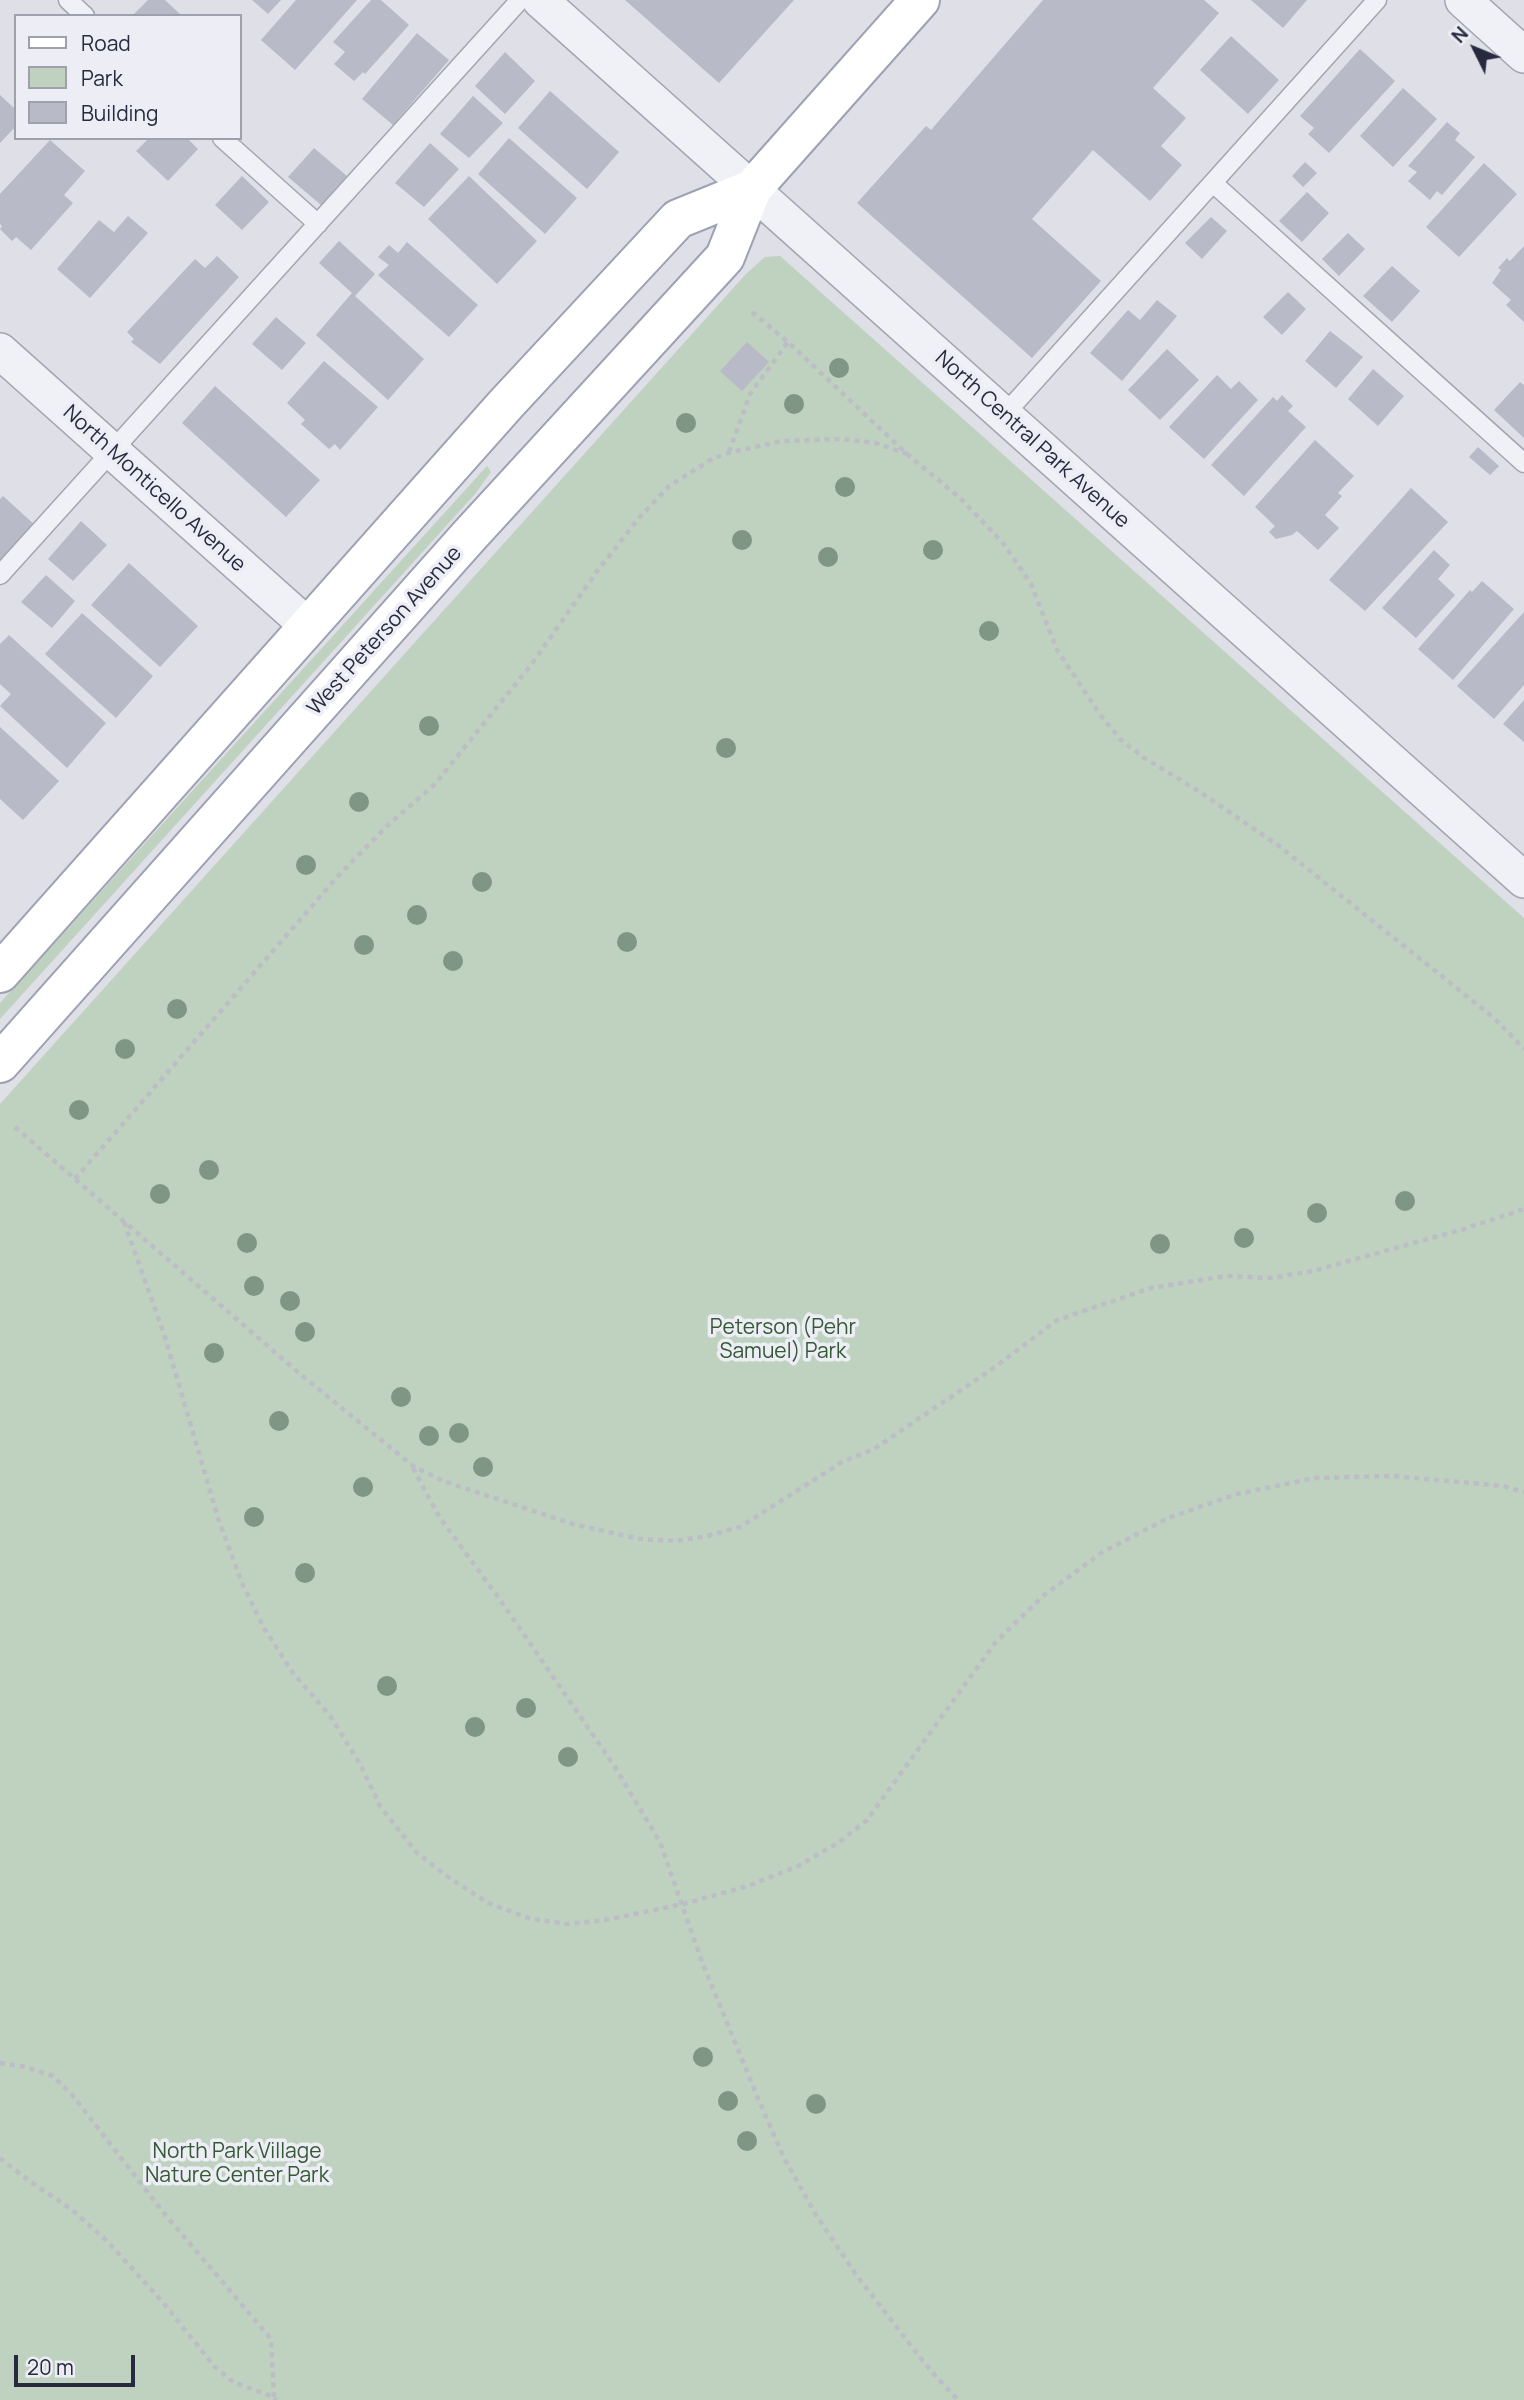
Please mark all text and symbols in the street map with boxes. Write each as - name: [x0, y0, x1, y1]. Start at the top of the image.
- legend: [14, 14, 242, 140]
- north arrow: [1440, 14, 1510, 84]
- text: N: [1445, 21, 1474, 49]
- text: Road: [81, 29, 131, 57]
- text: Park: [81, 64, 123, 92]
- text: Building: [81, 99, 158, 127]
- street label: North Central Park Avenue: [929, 346, 1135, 534]
- street label: North Monticello Avenue: [57, 400, 251, 578]
- street label: West Peterson Avenue: [302, 541, 468, 721]
- park label: Peterson (Pehr Samuel) Park: [710, 1315, 856, 1365]
- park label: North Park Village Nature Center Park: [145, 2139, 329, 2189]
- scale bar: [18, 2340, 138, 2384]
- text: 20 m: [27, 2353, 74, 2381]

